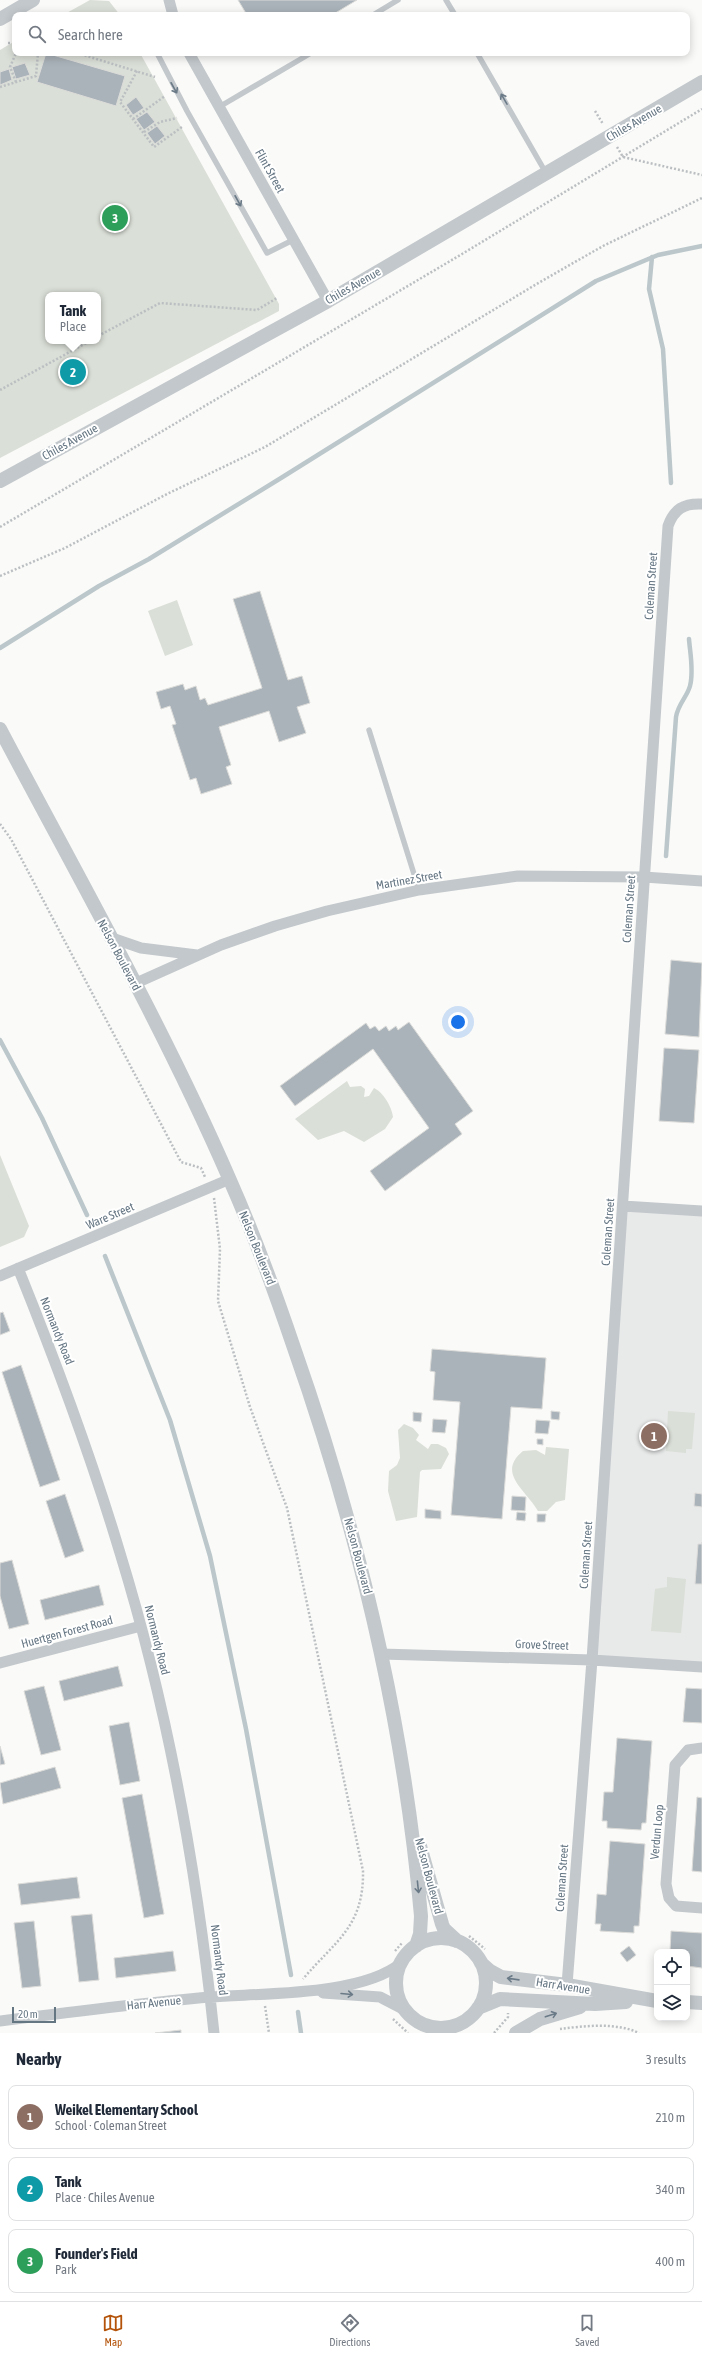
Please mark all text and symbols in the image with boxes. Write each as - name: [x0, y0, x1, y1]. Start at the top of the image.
- search box: [12, 12, 690, 56]
- icon: search: [26, 23, 48, 45]
- text: Search here: [58, 26, 123, 43]
- one-way arrow: [171, 82, 179, 94]
- one-way arrow: [499, 93, 507, 105]
- street label: Chiles Avenue: [604, 102, 664, 144]
- street label: Flint Street: [252, 147, 288, 196]
- one-way arrow: [235, 195, 243, 207]
- pin: 3: [102, 203, 128, 233]
- street label: Chiles Avenue: [323, 265, 383, 307]
- popup: [45, 292, 101, 344]
- text: Tank: [60, 302, 86, 319]
- text: Place: [60, 319, 86, 334]
- pin: 2: [60, 357, 86, 387]
- street label: Chiles Avenue: [40, 421, 100, 463]
- street label: Coleman Street: [642, 551, 660, 620]
- street label: Martinez Street: [375, 867, 444, 893]
- street label: Coleman Street: [620, 874, 638, 943]
- street label: Nelson Boulevard: [94, 917, 144, 993]
- your location: [448, 1012, 468, 1032]
- street label: Coleman Street: [599, 1197, 617, 1266]
- street label: Ware Street: [84, 1199, 137, 1232]
- street label: Nelson Boulevard: [236, 1209, 278, 1287]
- street label: Normandy Road: [37, 1295, 77, 1367]
- pin: 1: [641, 1421, 667, 1451]
- street label: Nelson Boulevard: [341, 1516, 375, 1596]
- street label: Coleman Street: [577, 1520, 595, 1589]
- street label: Normandy Road: [142, 1604, 172, 1676]
- street label: Huertgen Forest Road: [20, 1613, 114, 1651]
- street label: Grove Street: [515, 1637, 570, 1653]
- street label: Verdun Loop: [648, 1804, 666, 1860]
- street label: Nelson Boulevard: [412, 1836, 446, 1916]
- street label: Coleman Street: [553, 1843, 571, 1912]
- one-way arrow: [414, 1880, 422, 1893]
- street label: Normandy Road: [208, 1924, 230, 1996]
- map controls: [654, 1949, 690, 2021]
- button: locate: [654, 1949, 690, 1985]
- one-way arrow: [507, 1975, 520, 1983]
- street label: Harr Avenue: [535, 1975, 591, 1997]
- button: layers: [654, 1985, 690, 2021]
- one-way arrow: [340, 1991, 353, 1998]
- street label: Harr Avenue: [126, 1993, 182, 2013]
- scale bar: [12, 2005, 56, 2024]
- text: 20 m: [18, 2008, 38, 2020]
- one-way arrow: [545, 2011, 557, 2019]
- text: Nearby: [16, 2049, 62, 2069]
- text: 3 results: [646, 2052, 686, 2067]
- text: Weikel Elementary School: [55, 2101, 198, 2118]
- text: 1: [27, 2110, 33, 2125]
- text: 210 m: [656, 2110, 685, 2125]
- text: School · Coleman Street: [55, 2118, 167, 2133]
- text: Tank: [55, 2173, 81, 2190]
- text: 2: [27, 2182, 33, 2197]
- text: 340 m: [656, 2182, 685, 2197]
- text: Place · Chiles Avenue: [55, 2190, 155, 2205]
- text: Founder's Field: [55, 2245, 138, 2262]
- text: 3: [27, 2254, 33, 2269]
- text: 400 m: [656, 2254, 685, 2269]
- text: Park: [55, 2262, 77, 2277]
- tab: Map: [102, 2312, 124, 2348]
- tab: Directions: [329, 2312, 370, 2348]
- tab: Saved: [575, 2312, 600, 2348]

